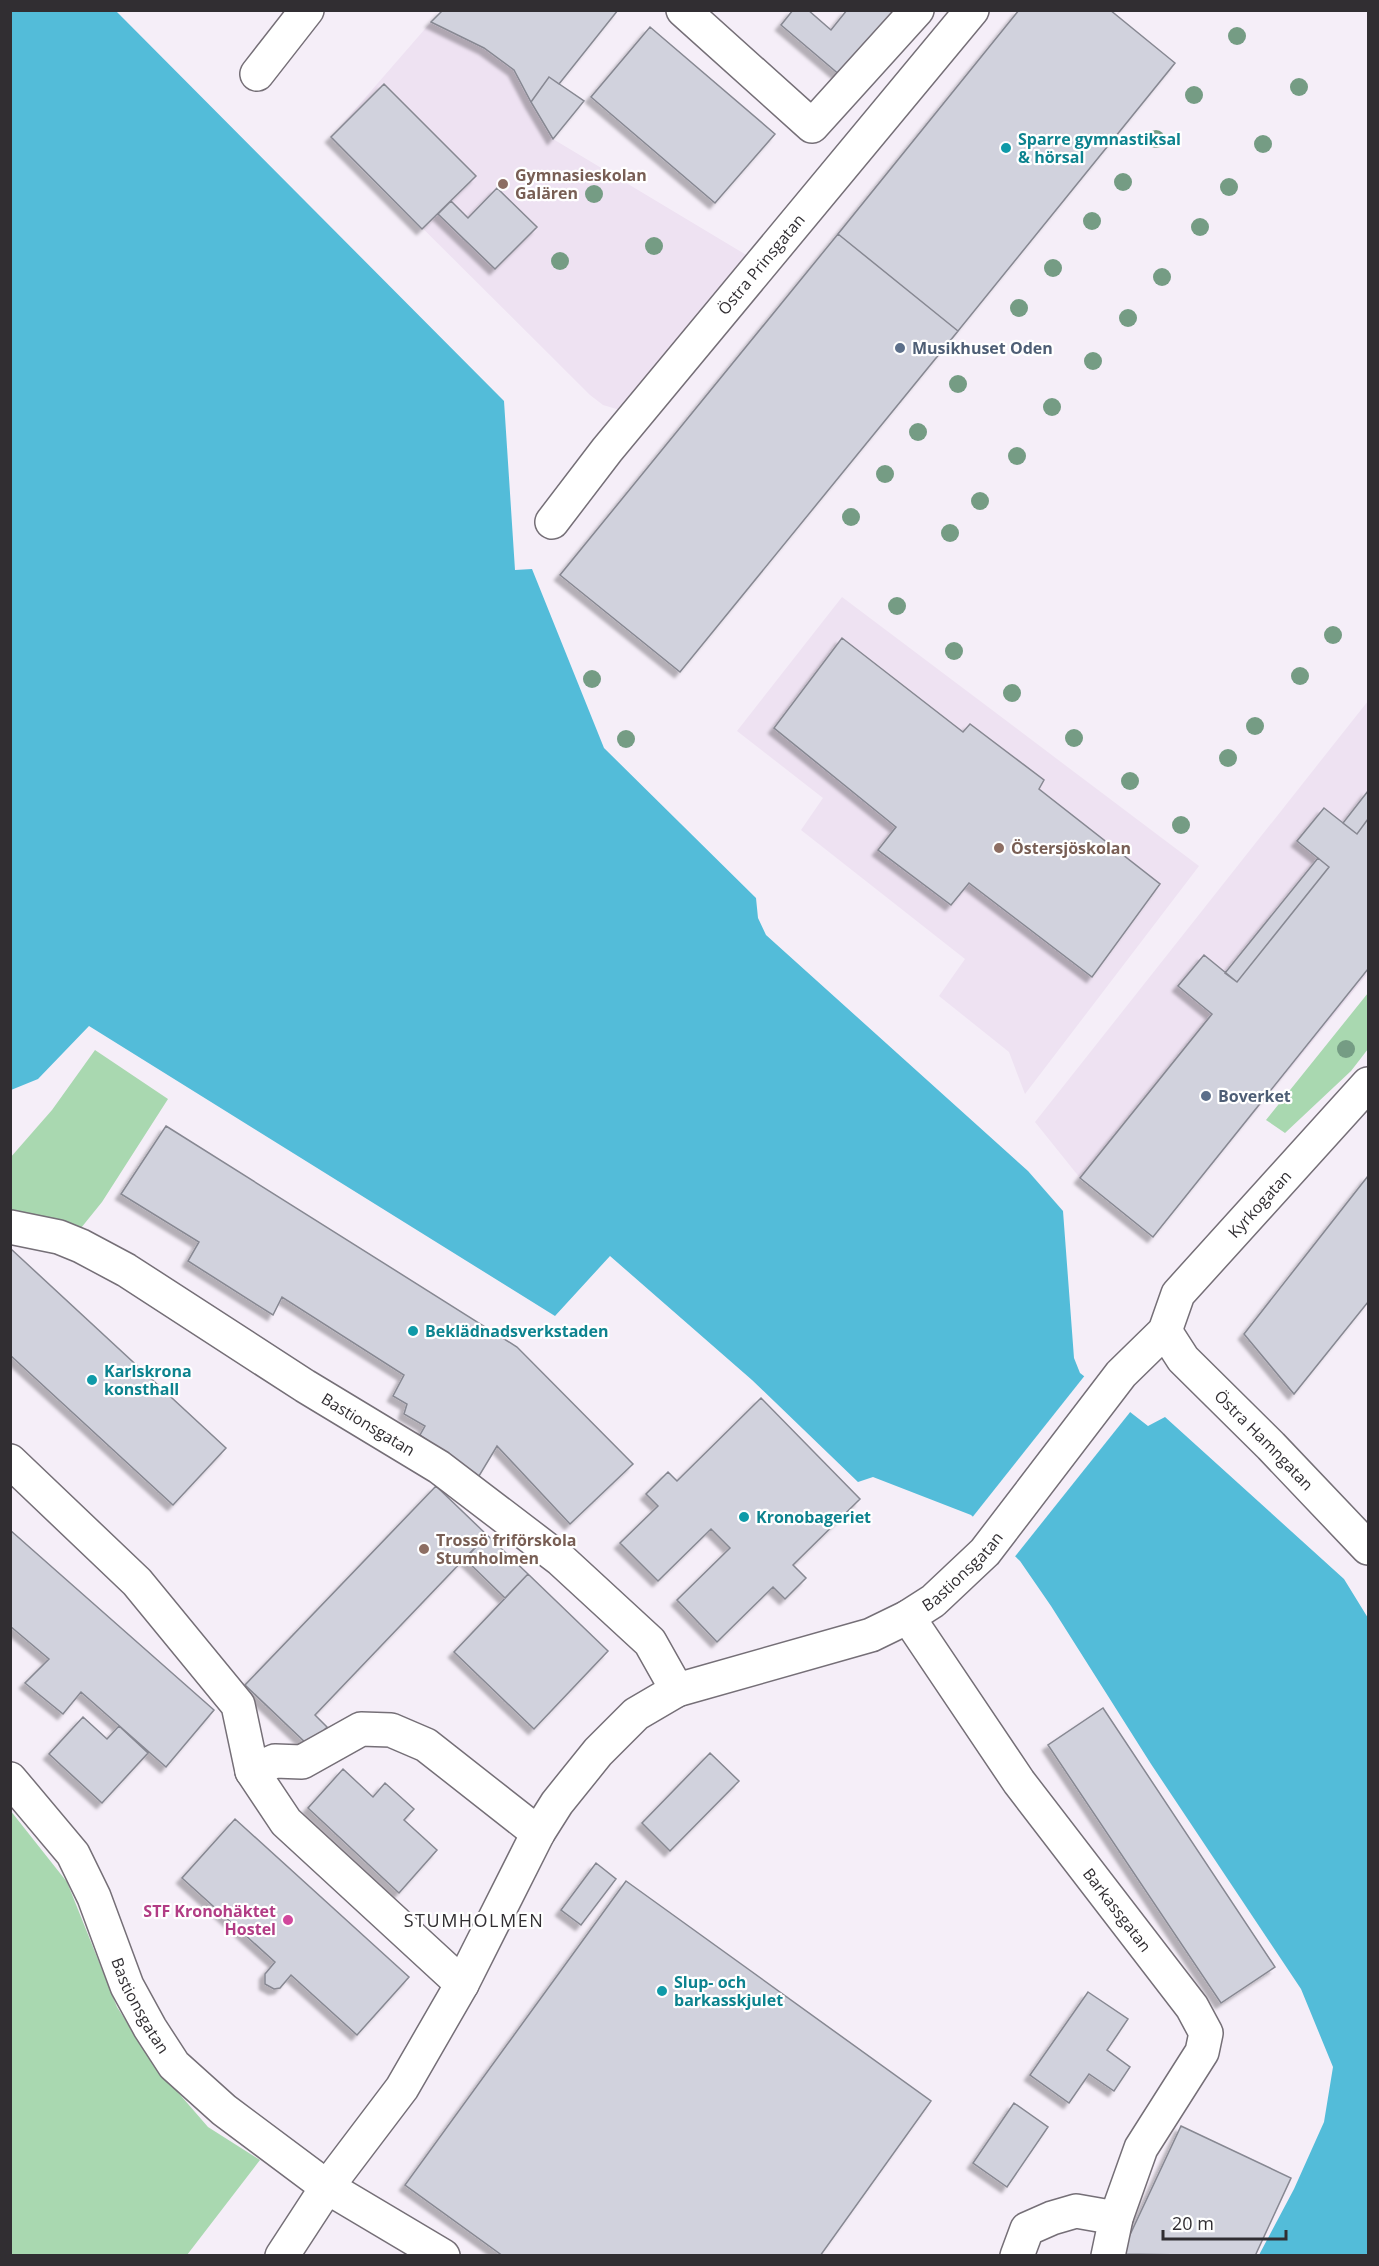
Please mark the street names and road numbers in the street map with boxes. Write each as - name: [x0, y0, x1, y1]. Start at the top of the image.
- street label: Östra Prinsgatan: [713, 209, 809, 319]
- street label: Kyrkogatan: [1223, 1165, 1296, 1243]
- street label: Östra Hamngatan: [1210, 1385, 1318, 1495]
- street label: Bastionsgatan: [317, 1387, 419, 1461]
- street label: Bastionsgatan: [918, 1527, 1008, 1616]
- street label: Barkassgatan: [1078, 1863, 1157, 1956]
- street label: Bastionsgatan: [106, 1954, 175, 2058]

